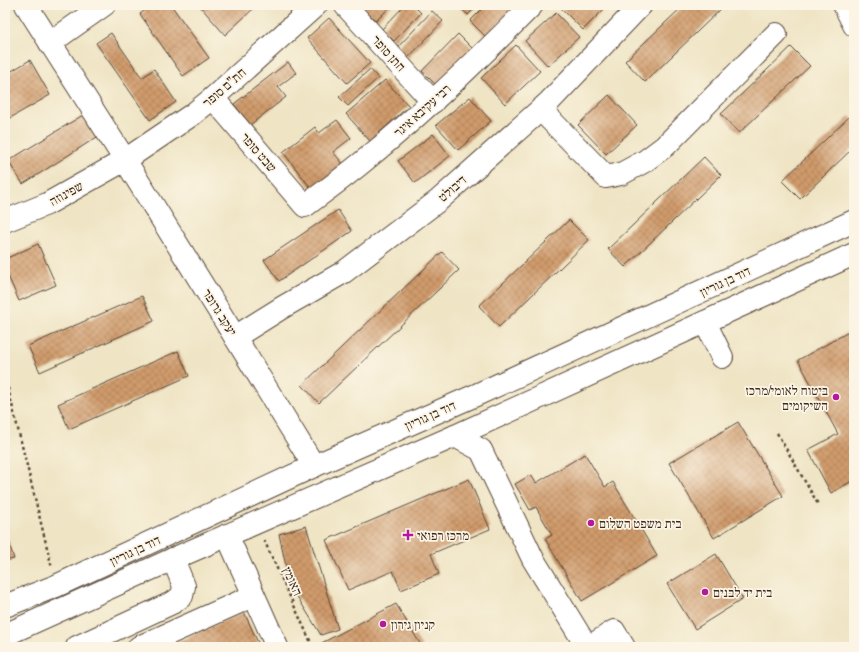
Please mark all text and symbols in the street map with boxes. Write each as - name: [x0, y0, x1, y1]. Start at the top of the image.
- street label: חתן סופר: [368, 32, 409, 75]
- street label: חת"ם סופר: [200, 65, 250, 111]
- street label: רבי עקיבא איגר: [391, 81, 455, 141]
- street label: שבט סופר: [237, 130, 280, 176]
- street label: דיבולט: [435, 172, 470, 205]
- street label: שפינוזה: [47, 178, 86, 210]
- street label: דוד בן גוריון: [698, 263, 753, 301]
- street label: יעקב גרופר: [199, 286, 240, 339]
- place label: ביטוח לאומי/מרכז השיקומים: [745, 383, 828, 414]
- marker: ביטוח לאומי/מרכז השיקומים: [831, 392, 841, 402]
- street label: דוד בן גוריון: [402, 398, 459, 434]
- place label: בית משפט השלום: [599, 516, 682, 532]
- marker: בית משפט השלום: [586, 518, 596, 528]
- place label: מרכז רפואי: [417, 528, 469, 544]
- marker: מרכז רפואי: [402, 529, 414, 541]
- street label: דוד בן גוריון: [108, 532, 163, 570]
- street label: האומץ: [279, 564, 306, 598]
- place label: בית יד לבנים: [713, 585, 772, 601]
- marker: בית יד לבנים: [700, 587, 710, 597]
- place label: קניון גירון: [391, 617, 435, 633]
- marker: קניון גירון: [378, 619, 388, 629]

